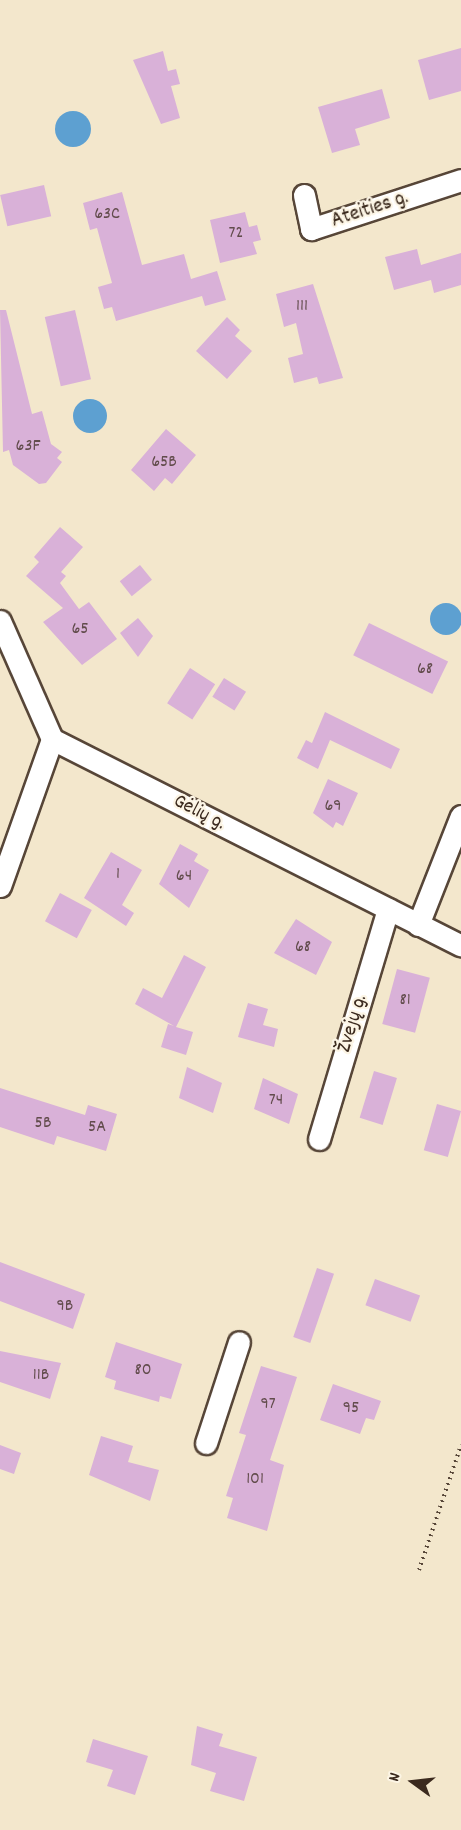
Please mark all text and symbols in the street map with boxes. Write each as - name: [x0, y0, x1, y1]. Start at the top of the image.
- street label: Ateities g.: [328, 186, 412, 234]
- house number: 63C: [94, 204, 120, 226]
- house number: 72: [229, 223, 243, 245]
- house number: 111: [296, 296, 308, 318]
- house number: 63F: [16, 436, 40, 458]
- house number: 65B: [151, 452, 177, 474]
- house number: 65: [71, 619, 89, 641]
- house number: 68: [417, 659, 433, 681]
- street label: Gėlių g.: [169, 789, 229, 837]
- house number: 69: [324, 796, 342, 818]
- house number: 1: [116, 864, 120, 886]
- house number: 64: [176, 866, 192, 888]
- house number: 68: [295, 937, 311, 959]
- house number: 81: [399, 990, 411, 1012]
- street label: Žvejų g.: [332, 992, 374, 1056]
- house number: 74: [269, 1090, 283, 1112]
- house number: 5B: [35, 1113, 51, 1135]
- house number: 5A: [88, 1117, 106, 1139]
- house number: 9B: [57, 1296, 73, 1318]
- house number: 80: [134, 1360, 152, 1382]
- house number: 11B: [33, 1365, 49, 1387]
- house number: 97: [260, 1394, 276, 1416]
- house number: 95: [343, 1398, 359, 1420]
- house number: 101: [246, 1469, 264, 1491]
- north arrow: [383, 1752, 443, 1812]
- text: N: [383, 1770, 407, 1784]

